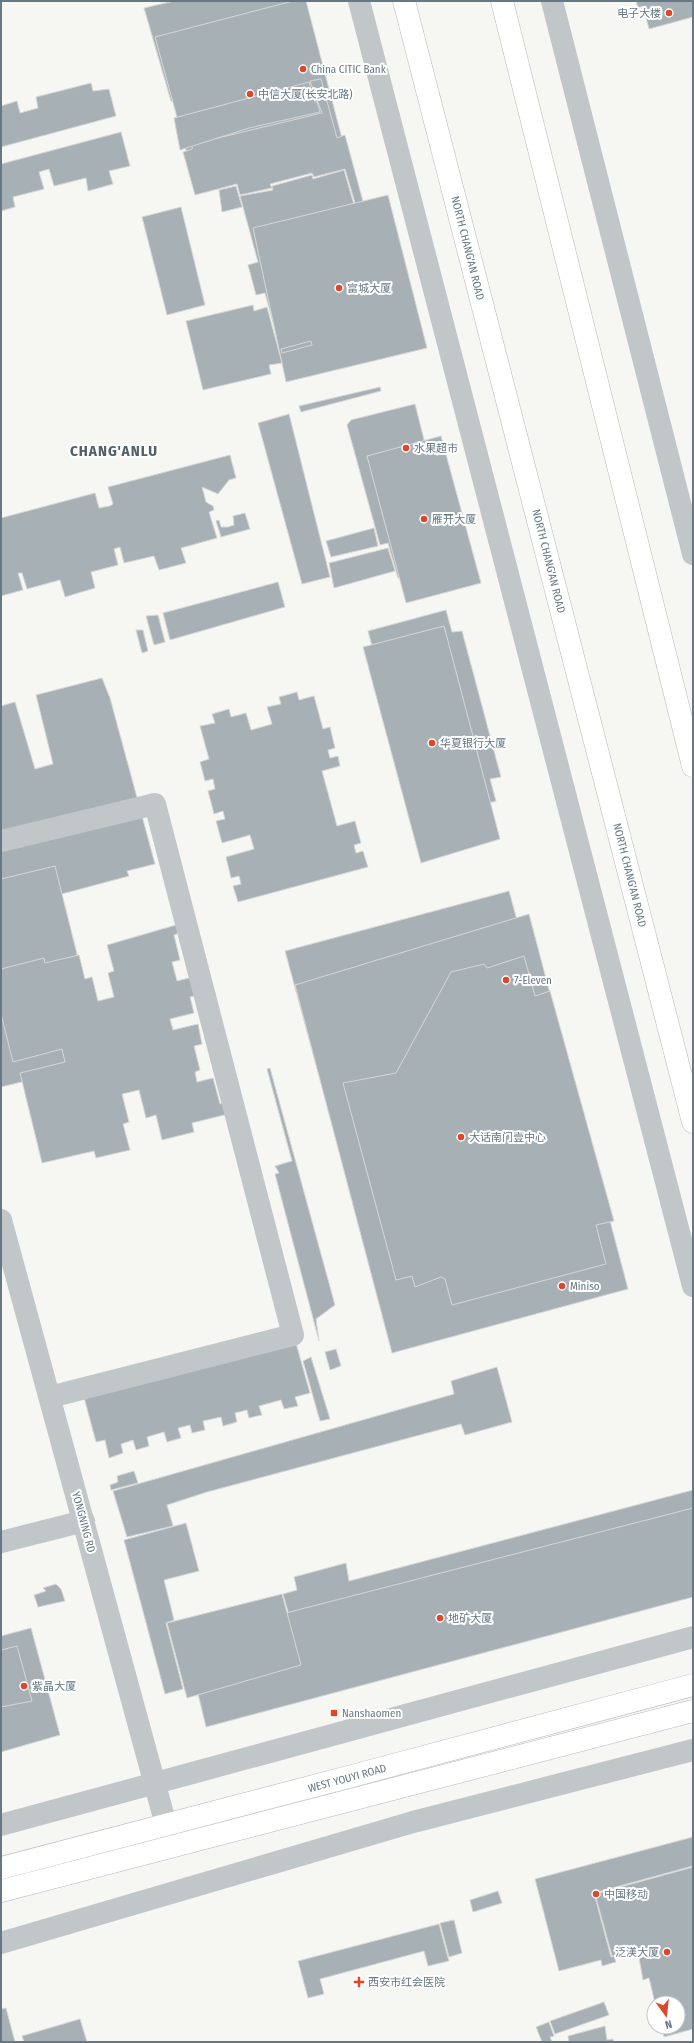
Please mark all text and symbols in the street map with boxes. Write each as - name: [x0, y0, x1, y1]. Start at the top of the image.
- place label: 电子大楼: [617, 7, 661, 20]
- marker: 电子大楼: [664, 8, 674, 18]
- place label: China CITIC Bank: [311, 63, 387, 76]
- marker: China CITIC Bank: [298, 64, 308, 74]
- place label: 中信大厦(长安北路): [258, 88, 353, 101]
- marker: 中信大厦(长安北路): [245, 89, 255, 99]
- street label: NORTH CHANG'AN ROAD: [448, 195, 487, 301]
- place label: 富城大厦: [347, 282, 391, 295]
- marker: 富城大厦: [334, 283, 344, 293]
- district label: CHANG'ANLU: [70, 442, 158, 460]
- place label: 水果超市: [414, 442, 458, 455]
- marker: 水果超市: [401, 443, 411, 453]
- street label: NORTH CHANG'AN ROAD: [529, 508, 568, 614]
- place label: 雁开大厦: [432, 513, 476, 526]
- marker: 雁开大厦: [419, 514, 429, 524]
- place label: 华夏银行大厦: [440, 737, 506, 750]
- marker: 华夏银行大厦: [427, 738, 437, 748]
- street label: NORTH CHANG'AN ROAD: [610, 822, 649, 928]
- place label: 7-Eleven: [514, 974, 552, 987]
- marker: 7-Eleven: [501, 975, 511, 985]
- place label: 大话南门壹中心: [469, 1131, 546, 1144]
- marker: 大话南门壹中心: [456, 1132, 466, 1142]
- place label: Miniso: [570, 1280, 600, 1293]
- marker: Miniso: [557, 1281, 567, 1291]
- street label: YONGNING RD: [69, 1490, 98, 1554]
- place label: 地矿大厦: [448, 1612, 492, 1625]
- marker: 地矿大厦: [435, 1613, 445, 1623]
- place label: 紫晶大厦: [32, 1680, 76, 1693]
- marker: 紫晶大厦: [19, 1681, 29, 1691]
- place label: Nanshaomen: [342, 1707, 401, 1720]
- marker: Nanshaomen: [329, 1708, 339, 1718]
- street label: WEST YOUYI ROAD: [307, 1762, 388, 1795]
- place label: 中国移动: [604, 1888, 648, 1901]
- marker: 中国移动: [591, 1889, 601, 1899]
- place label: 泛渼大厦: [615, 1946, 659, 1959]
- marker: 泛渼大厦: [662, 1947, 672, 1957]
- marker: 西安市红会医院: [353, 1976, 365, 1988]
- place label: 西安市红会医院: [368, 1976, 445, 1989]
- north arrow: [646, 1995, 686, 2035]
- text: N: [664, 2017, 673, 2031]

